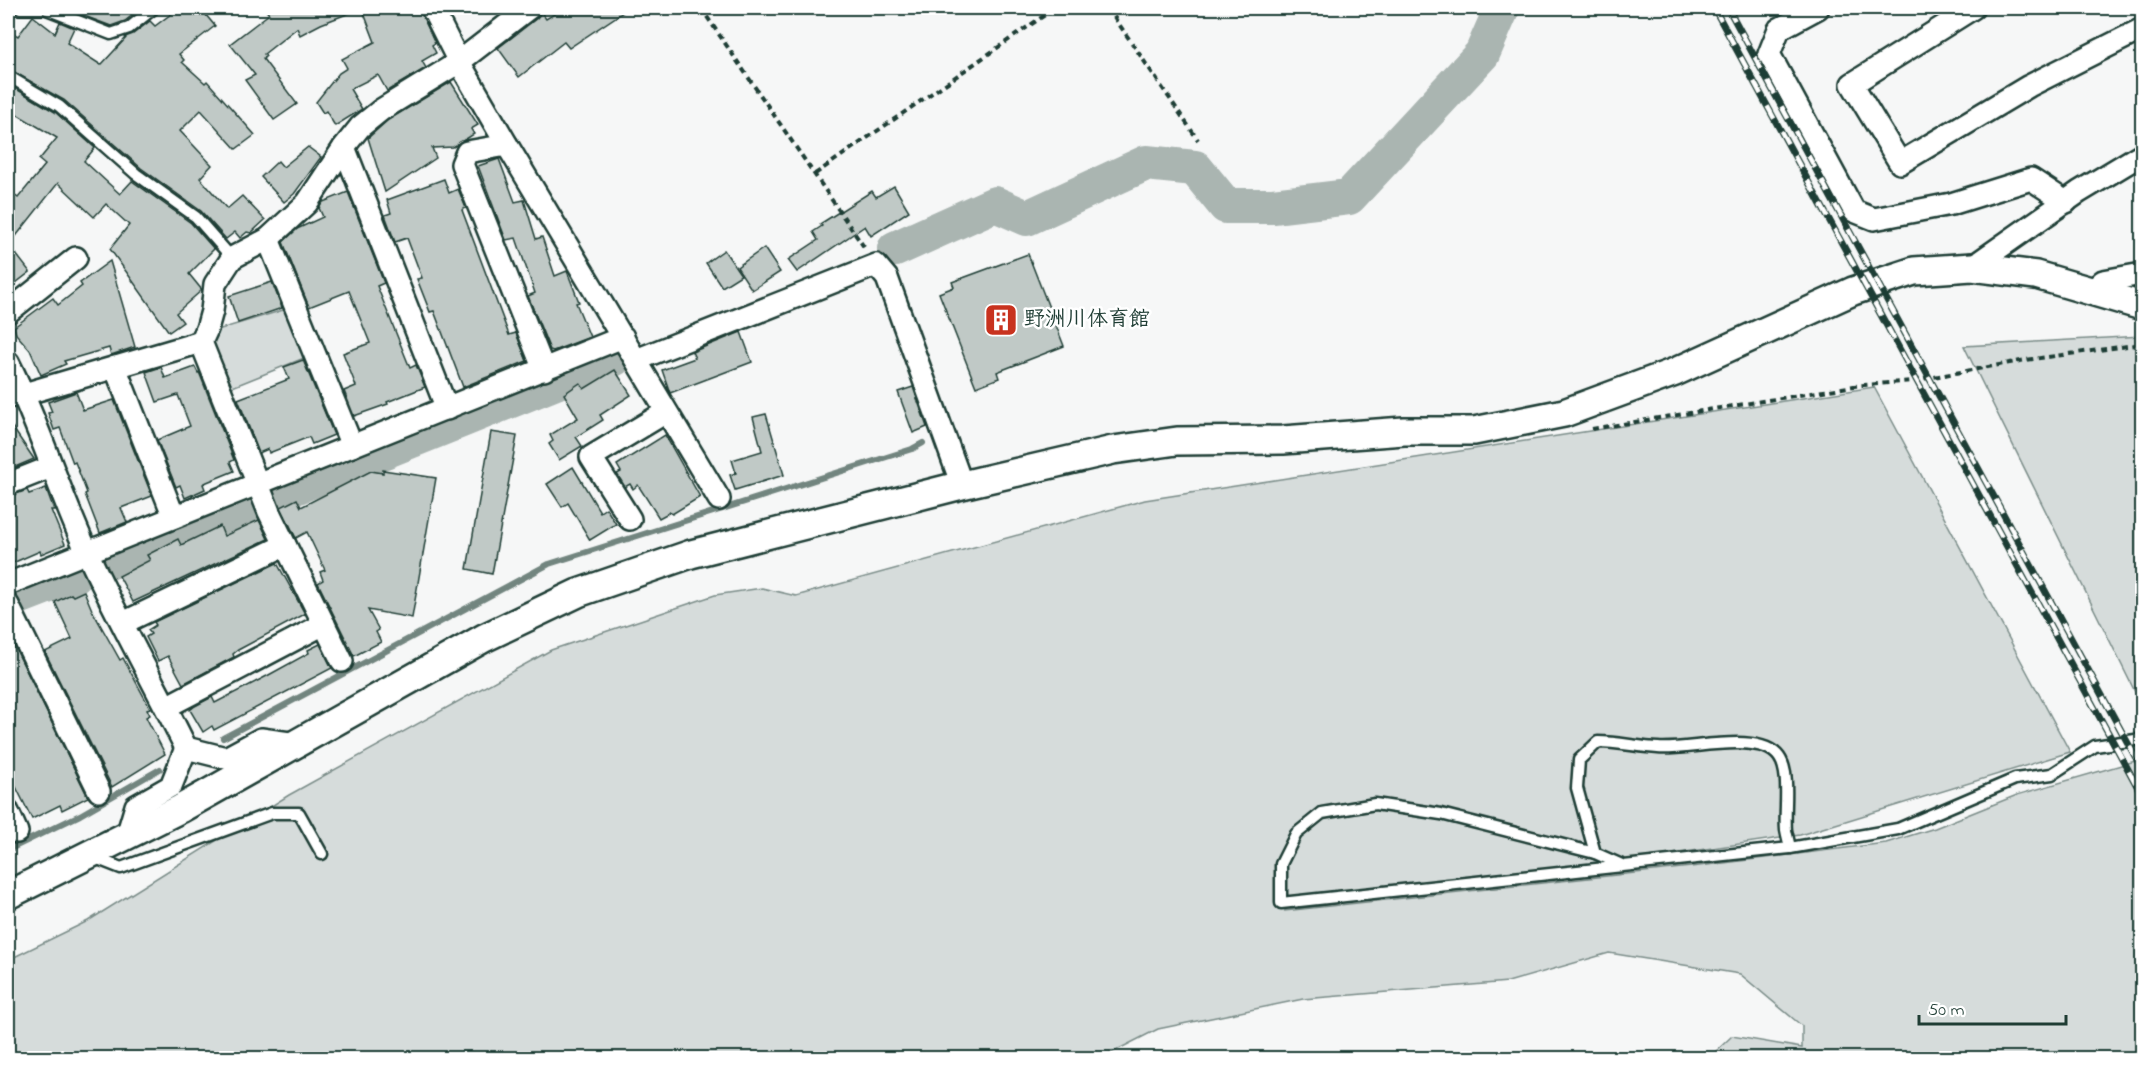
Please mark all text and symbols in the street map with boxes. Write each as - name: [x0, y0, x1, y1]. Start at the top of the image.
- building icon: 野洲川体育館: [983, 302, 1019, 338]
- place label: 野洲川体育館: [1024, 305, 1150, 335]
- scale bar: [1919, 988, 2066, 1026]
- text: 50 m: [1928, 998, 1965, 1024]

